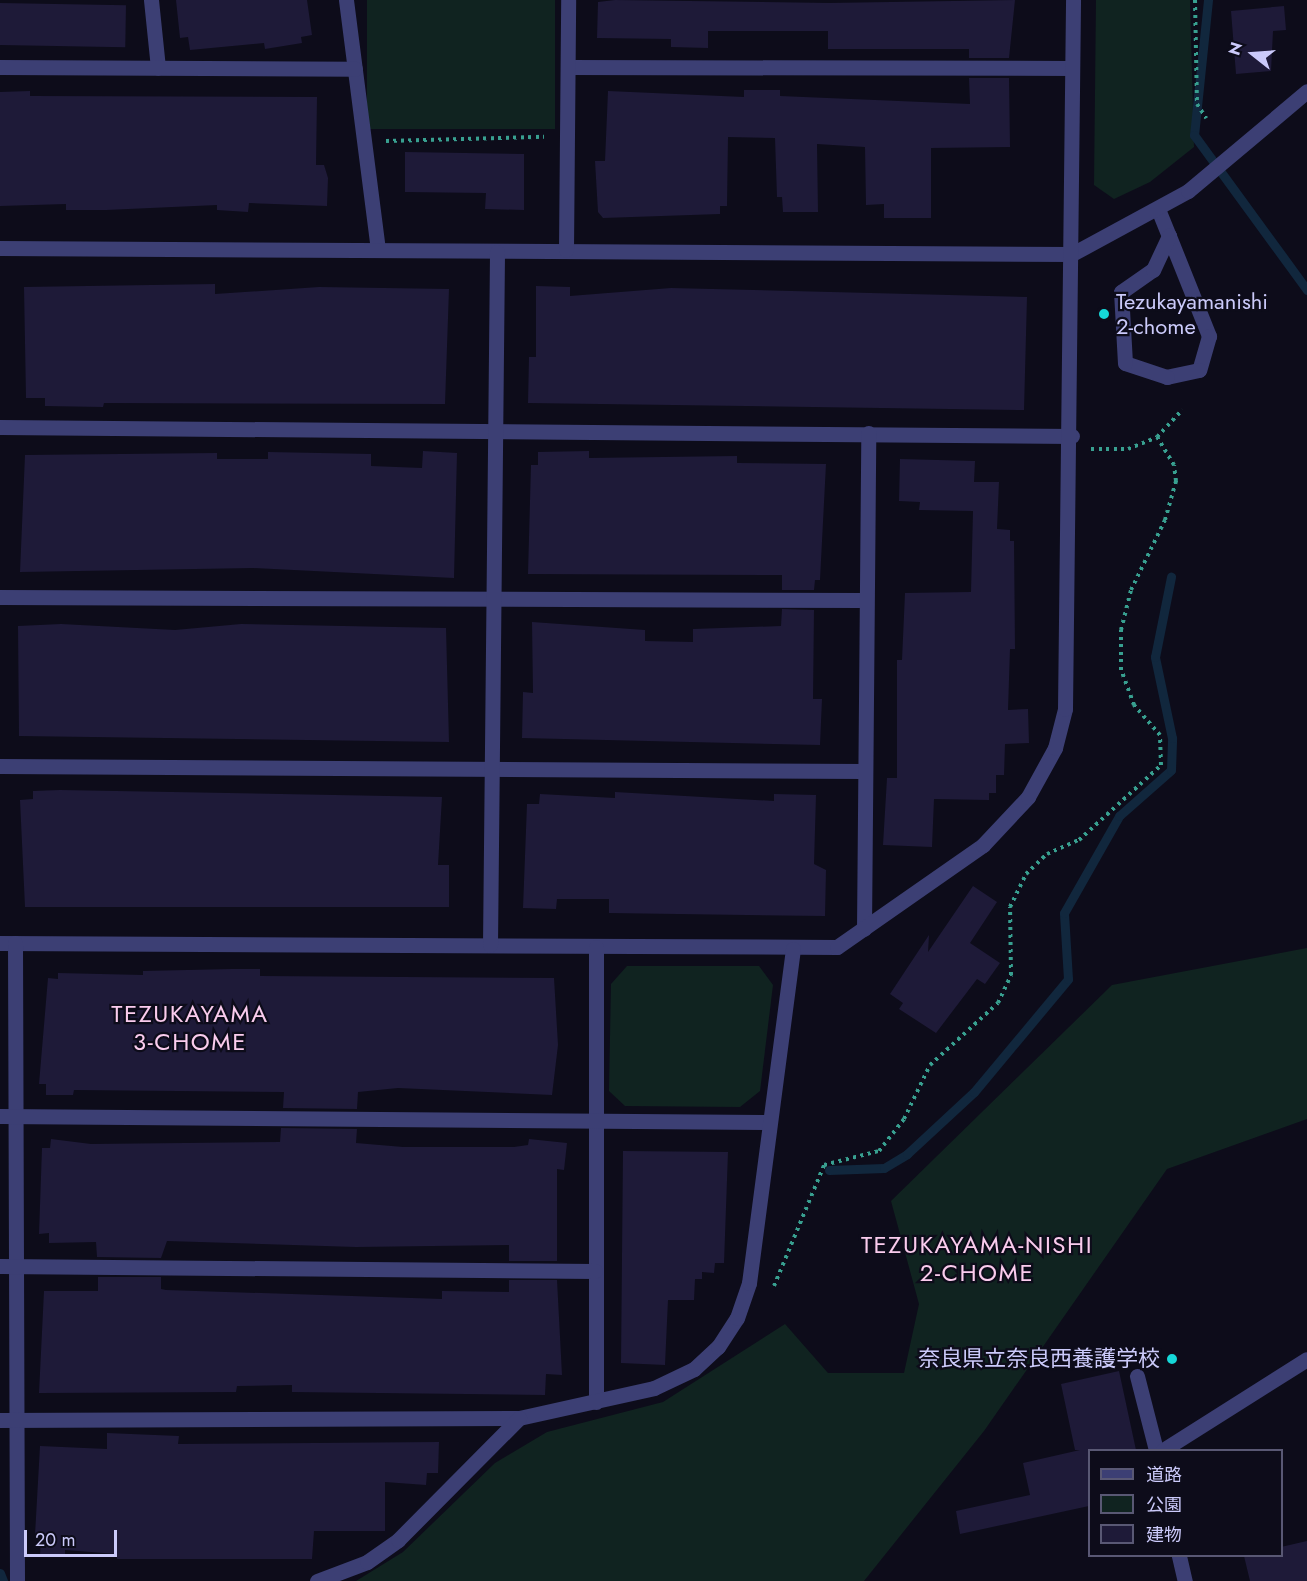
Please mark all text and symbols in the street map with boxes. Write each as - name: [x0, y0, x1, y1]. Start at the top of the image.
- north arrow: [1223, 24, 1283, 84]
- text: N: [1222, 39, 1248, 58]
- place label: Tezukayamanishi 2-chome: [1116, 288, 1268, 340]
- marker: Tezukayamanishi 2-chome: [1097, 307, 1111, 321]
- district label: TEZUKAYAMA 3-CHOME: [111, 1000, 269, 1056]
- district label: TEZUKAYAMA-NISHI 2-CHOME: [861, 1231, 1093, 1287]
- place label: 奈良県立奈良西養護学校: [918, 1346, 1160, 1372]
- marker: 奈良県立奈良西養護学校: [1165, 1352, 1179, 1366]
- legend: [1088, 1449, 1283, 1557]
- text: 道路: [1146, 1462, 1182, 1488]
- text: 公園: [1146, 1492, 1182, 1518]
- scale bar: [27, 1518, 120, 1556]
- text: 建物: [1146, 1522, 1182, 1548]
- text: 20 m: [35, 1527, 75, 1553]

